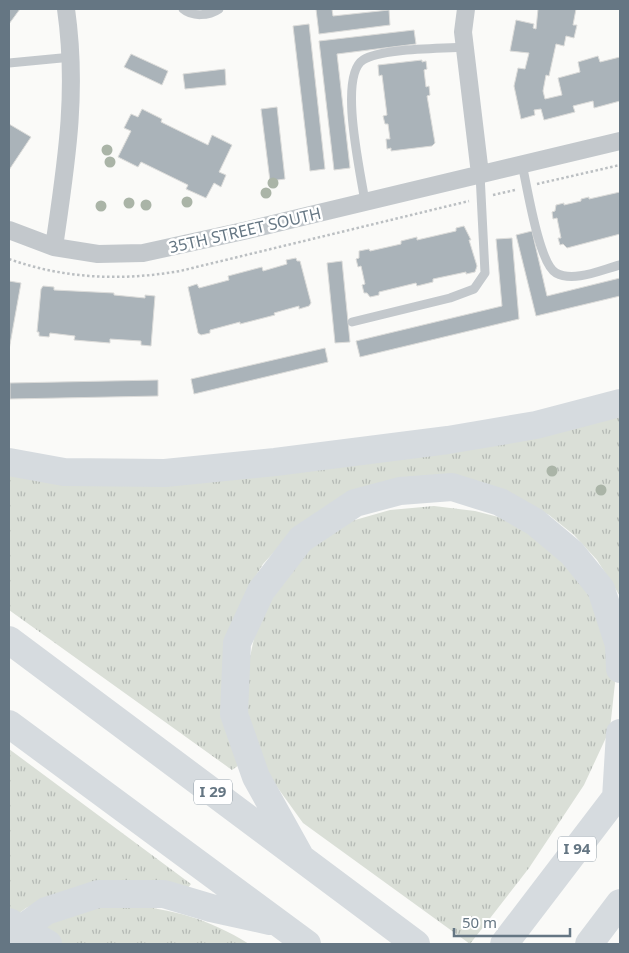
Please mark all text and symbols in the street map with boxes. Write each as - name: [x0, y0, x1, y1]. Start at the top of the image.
- street label: 35TH STREET SOUTH: [167, 202, 323, 258]
- road number: I 29: [194, 780, 232, 804]
- road number: I 94: [558, 836, 596, 862]
- scale bar: [454, 906, 570, 938]
- text: 50 m: [462, 912, 497, 932]

